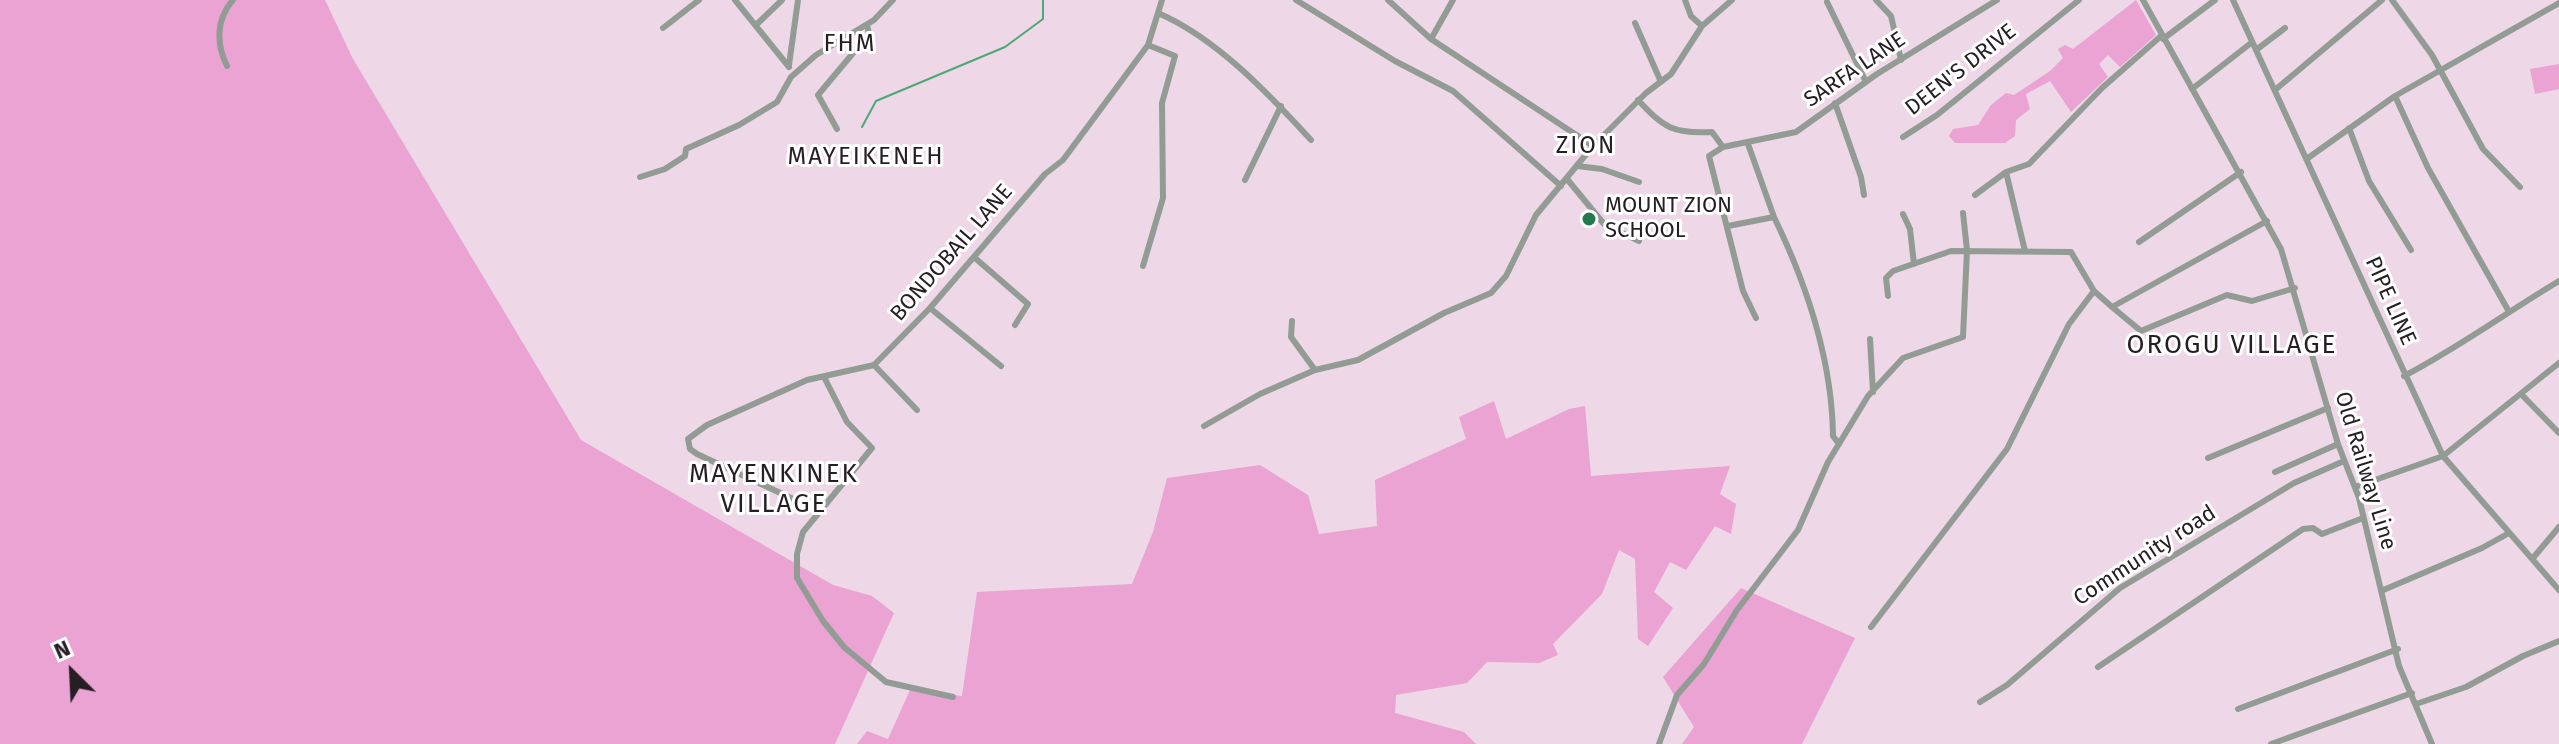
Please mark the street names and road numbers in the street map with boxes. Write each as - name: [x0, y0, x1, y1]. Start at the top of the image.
- street label: DEEN'S DRIVE: [1900, 19, 2022, 121]
- street label: SARFA LANE: [1799, 27, 1911, 113]
- street label: BONDOBAIL LANE: [885, 179, 1019, 327]
- street label: PIPE LINE: [2359, 253, 2421, 349]
- street label: Old Railway Line: [2328, 389, 2402, 553]
- street label: Community road: [2069, 500, 2221, 612]

